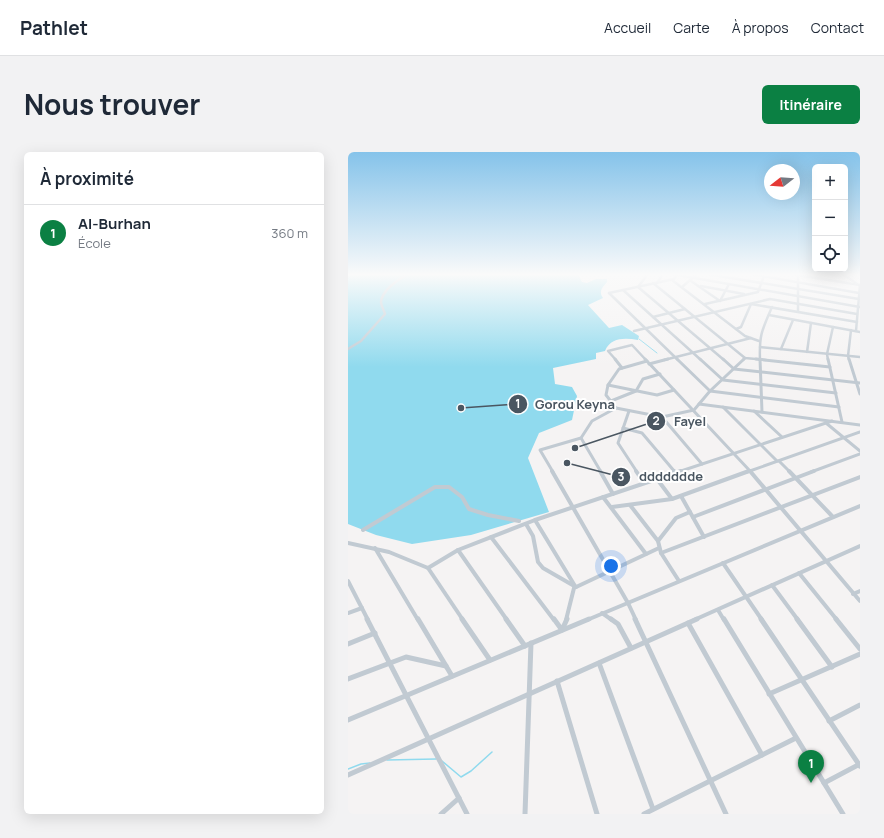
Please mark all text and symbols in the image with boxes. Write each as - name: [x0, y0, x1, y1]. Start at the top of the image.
- text: Pathlet: [20, 15, 88, 41]
- text: Accueil: [604, 18, 651, 37]
- text: Carte: [673, 18, 710, 37]
- text: À propos: [732, 18, 789, 37]
- text: Contact: [811, 18, 864, 37]
- text: Nous trouver: [24, 85, 200, 123]
- button: Itinéraire: [762, 85, 860, 124]
- north arrow: [764, 164, 800, 200]
- map controls: [812, 164, 848, 272]
- button: +: [812, 164, 848, 200]
- text: À proximité: [40, 167, 134, 190]
- button: −: [812, 200, 848, 236]
- text: Al-Burhan: [78, 213, 151, 234]
- text: 1: [50, 224, 56, 242]
- text: 360 m: [271, 224, 308, 242]
- text: École: [78, 234, 111, 252]
- button: locate: [812, 236, 848, 272]
- callout: Gorou Keyna: [508, 392, 623, 417]
- text: 1: [515, 395, 521, 412]
- text: Gorou Keyna: [535, 395, 615, 413]
- callout: Fayel: [646, 409, 714, 434]
- text: 2: [652, 412, 660, 429]
- text: Fayel: [674, 412, 706, 430]
- callout: ddddddde: [611, 464, 711, 489]
- text: ddddddde: [639, 467, 703, 485]
- text: 3: [618, 468, 625, 485]
- your location: [601, 556, 621, 576]
- pin: 1: [798, 750, 824, 783]

